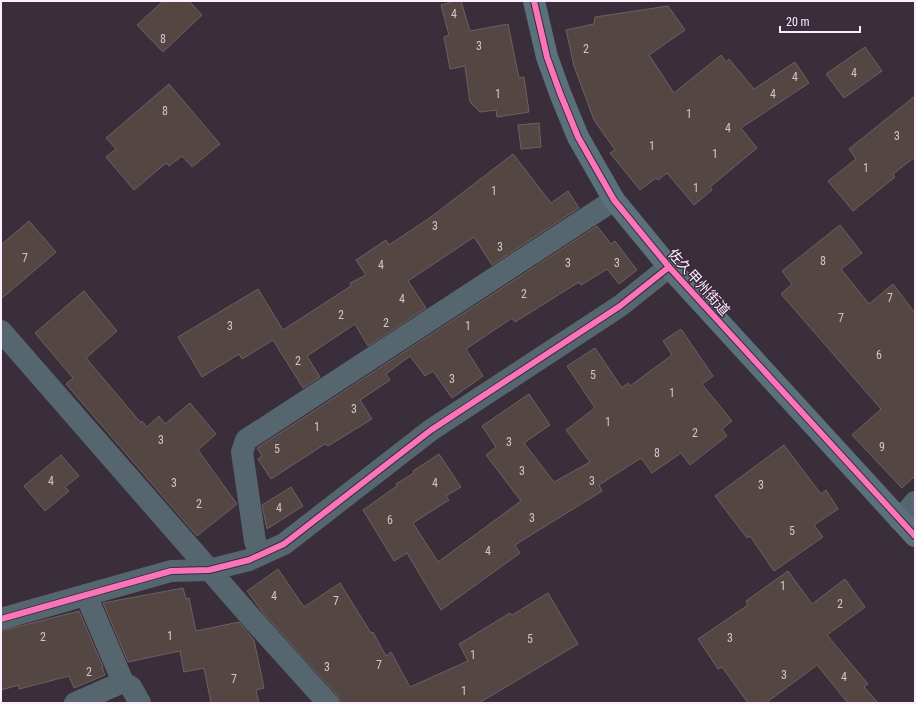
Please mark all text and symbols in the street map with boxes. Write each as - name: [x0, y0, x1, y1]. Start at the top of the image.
- house number: 4: [451, 7, 457, 21]
- scale bar: [780, 8, 860, 34]
- text: 20 m: [786, 15, 810, 29]
- house number: 8: [160, 32, 166, 46]
- house number: 3: [476, 39, 482, 53]
- house number: 2: [583, 42, 589, 56]
- house number: 4: [851, 66, 857, 80]
- house number: 4: [792, 70, 798, 84]
- house number: 1: [495, 87, 501, 101]
- house number: 4: [770, 87, 776, 101]
- house number: 8: [162, 104, 168, 118]
- house number: 1: [686, 107, 692, 121]
- house number: 4: [725, 121, 731, 135]
- house number: 3: [894, 129, 900, 143]
- house number: 1: [649, 139, 655, 153]
- house number: 1: [712, 147, 718, 161]
- house number: 1: [863, 161, 869, 175]
- house number: 1: [693, 181, 699, 195]
- house number: 1: [491, 184, 497, 198]
- house number: 3: [432, 219, 438, 233]
- house number: 3: [497, 240, 503, 254]
- street label: 佐久甲州街道: [665, 245, 733, 319]
- house number: 7: [22, 251, 28, 265]
- house number: 8: [820, 254, 826, 268]
- house number: 3: [565, 256, 571, 270]
- house number: 3: [614, 256, 620, 270]
- house number: 4: [378, 258, 384, 272]
- house number: 2: [521, 287, 527, 301]
- house number: 7: [887, 291, 893, 305]
- house number: 4: [399, 292, 405, 306]
- house number: 2: [338, 308, 344, 322]
- house number: 7: [838, 311, 844, 325]
- house number: 2: [383, 316, 389, 330]
- house number: 3: [227, 319, 233, 333]
- house number: 1: [465, 319, 471, 333]
- house number: 6: [876, 348, 882, 362]
- house number: 2: [295, 354, 301, 368]
- house number: 5: [590, 368, 596, 382]
- house number: 3: [449, 372, 455, 386]
- house number: 1: [669, 386, 675, 400]
- house number: 3: [351, 402, 357, 416]
- house number: 1: [605, 415, 611, 429]
- house number: 1: [314, 420, 320, 434]
- house number: 2: [692, 426, 698, 440]
- house number: 3: [158, 433, 164, 447]
- house number: 3: [506, 435, 512, 449]
- house number: 9: [879, 440, 885, 454]
- house number: 5: [274, 442, 280, 456]
- house number: 8: [654, 446, 660, 460]
- house number: 3: [519, 464, 525, 478]
- house number: 4: [48, 474, 54, 488]
- house number: 3: [589, 474, 595, 488]
- house number: 3: [171, 476, 177, 490]
- house number: 4: [432, 476, 438, 490]
- house number: 3: [758, 478, 764, 492]
- house number: 2: [196, 497, 202, 511]
- house number: 4: [276, 501, 282, 515]
- house number: 3: [529, 511, 535, 525]
- house number: 6: [387, 513, 393, 527]
- house number: 5: [789, 524, 795, 538]
- house number: 4: [485, 544, 491, 558]
- house number: 1: [780, 579, 786, 593]
- house number: 4: [271, 589, 277, 603]
- house number: 7: [333, 594, 339, 608]
- house number: 2: [837, 597, 843, 611]
- house number: 1: [167, 629, 173, 643]
- house number: 2: [40, 630, 46, 644]
- house number: 3: [727, 631, 733, 645]
- house number: 5: [527, 632, 533, 646]
- house number: 1: [470, 648, 476, 662]
- house number: 7: [376, 658, 382, 672]
- house number: 3: [324, 660, 330, 674]
- house number: 2: [86, 665, 92, 679]
- house number: 3: [781, 668, 787, 682]
- house number: 4: [841, 670, 847, 684]
- house number: 7: [231, 672, 237, 686]
- house number: 1: [461, 684, 467, 698]

